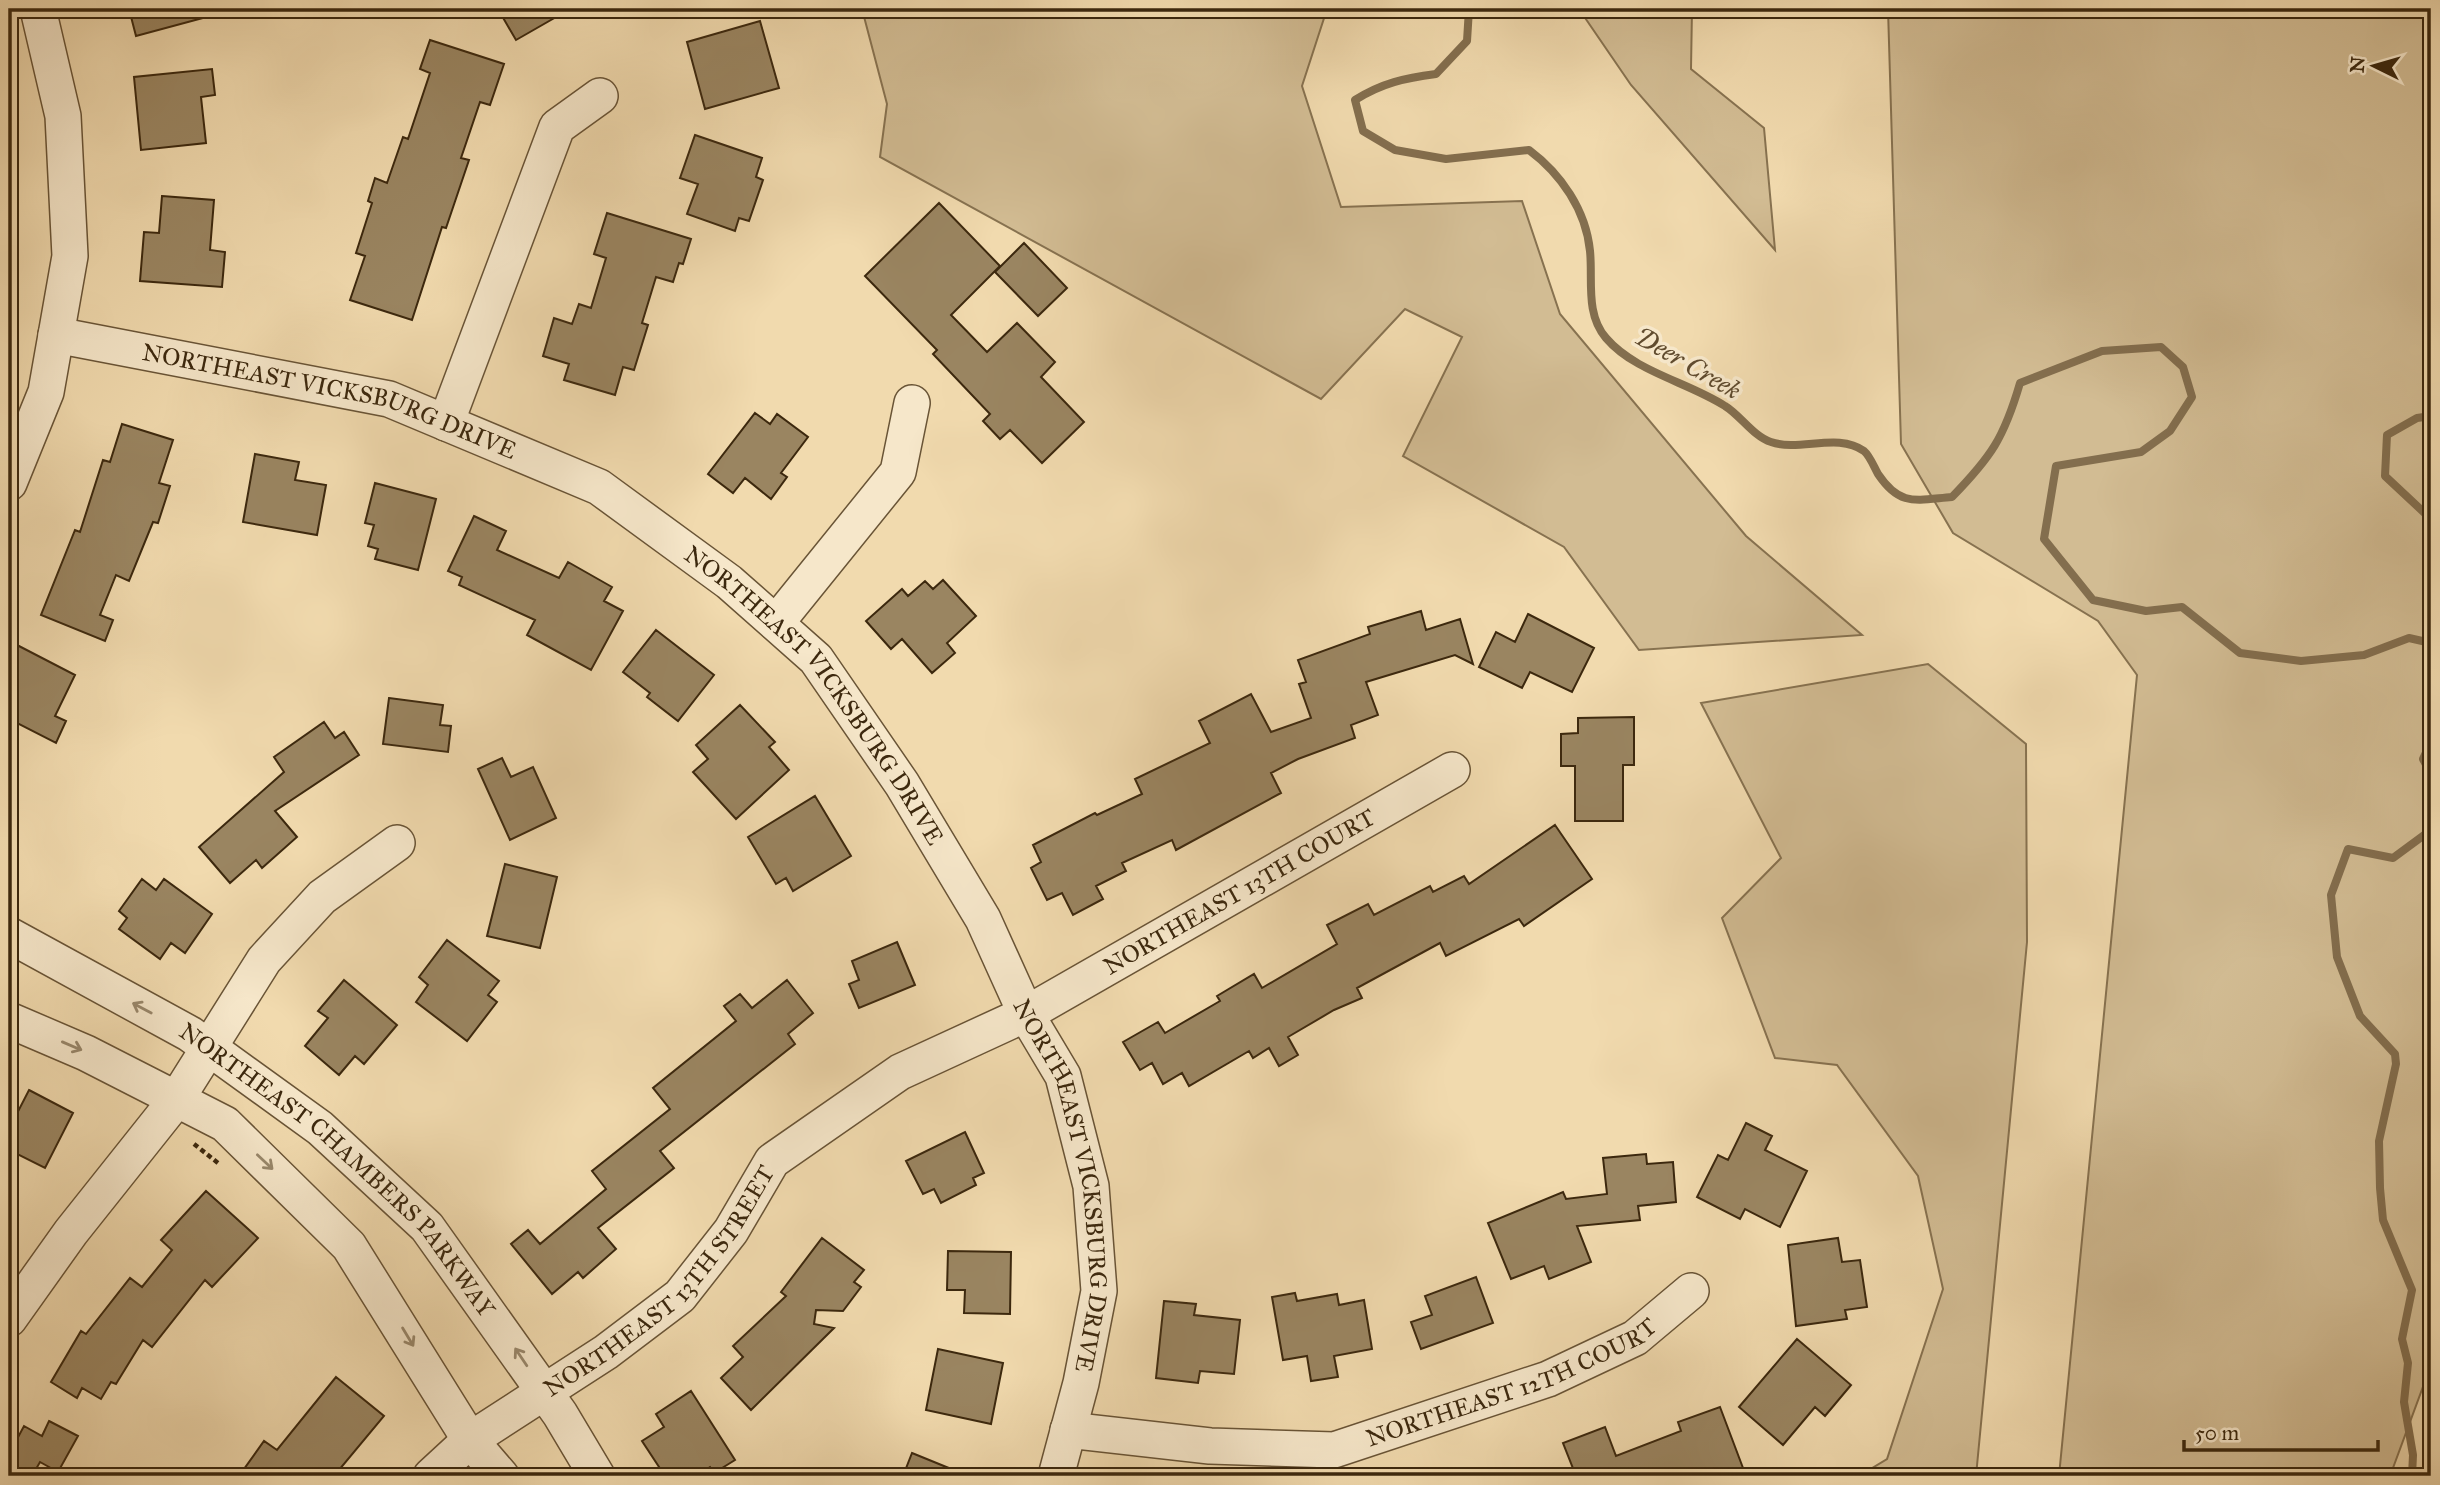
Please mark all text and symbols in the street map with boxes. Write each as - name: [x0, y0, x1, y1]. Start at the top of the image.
- north arrow: [2338, 32, 2408, 102]
- text: N: [2345, 56, 2370, 74]
- water label: Deer Creek: [1629, 320, 1747, 406]
- street label: NORTHEAST VICKSBURG DRIVE: [140, 337, 521, 466]
- street label: NORTHEAST VICKSBURG DRIVE: [678, 539, 950, 850]
- street label: NORTHEAST 13TH COURT: [1098, 802, 1381, 982]
- street label: NORTHEAST VICKSBURG DRIVE: [1006, 995, 1114, 1375]
- one-way arrow: [132, 1001, 152, 1015]
- street label: NORTHEAST CHAMBERS PARKWAY: [173, 1016, 502, 1323]
- one-way arrow: [60, 1041, 82, 1054]
- one-way arrow: [256, 1153, 274, 1170]
- street label: NORTHEAST 13TH STREET: [538, 1160, 781, 1403]
- street label: NORTHEAST 12TH COURT: [1362, 1311, 1663, 1453]
- one-way arrow: [401, 1327, 415, 1347]
- one-way arrow: [513, 1348, 528, 1367]
- scale bar: [2184, 1408, 2379, 1452]
- text: 50 m: [2195, 1420, 2240, 1446]

